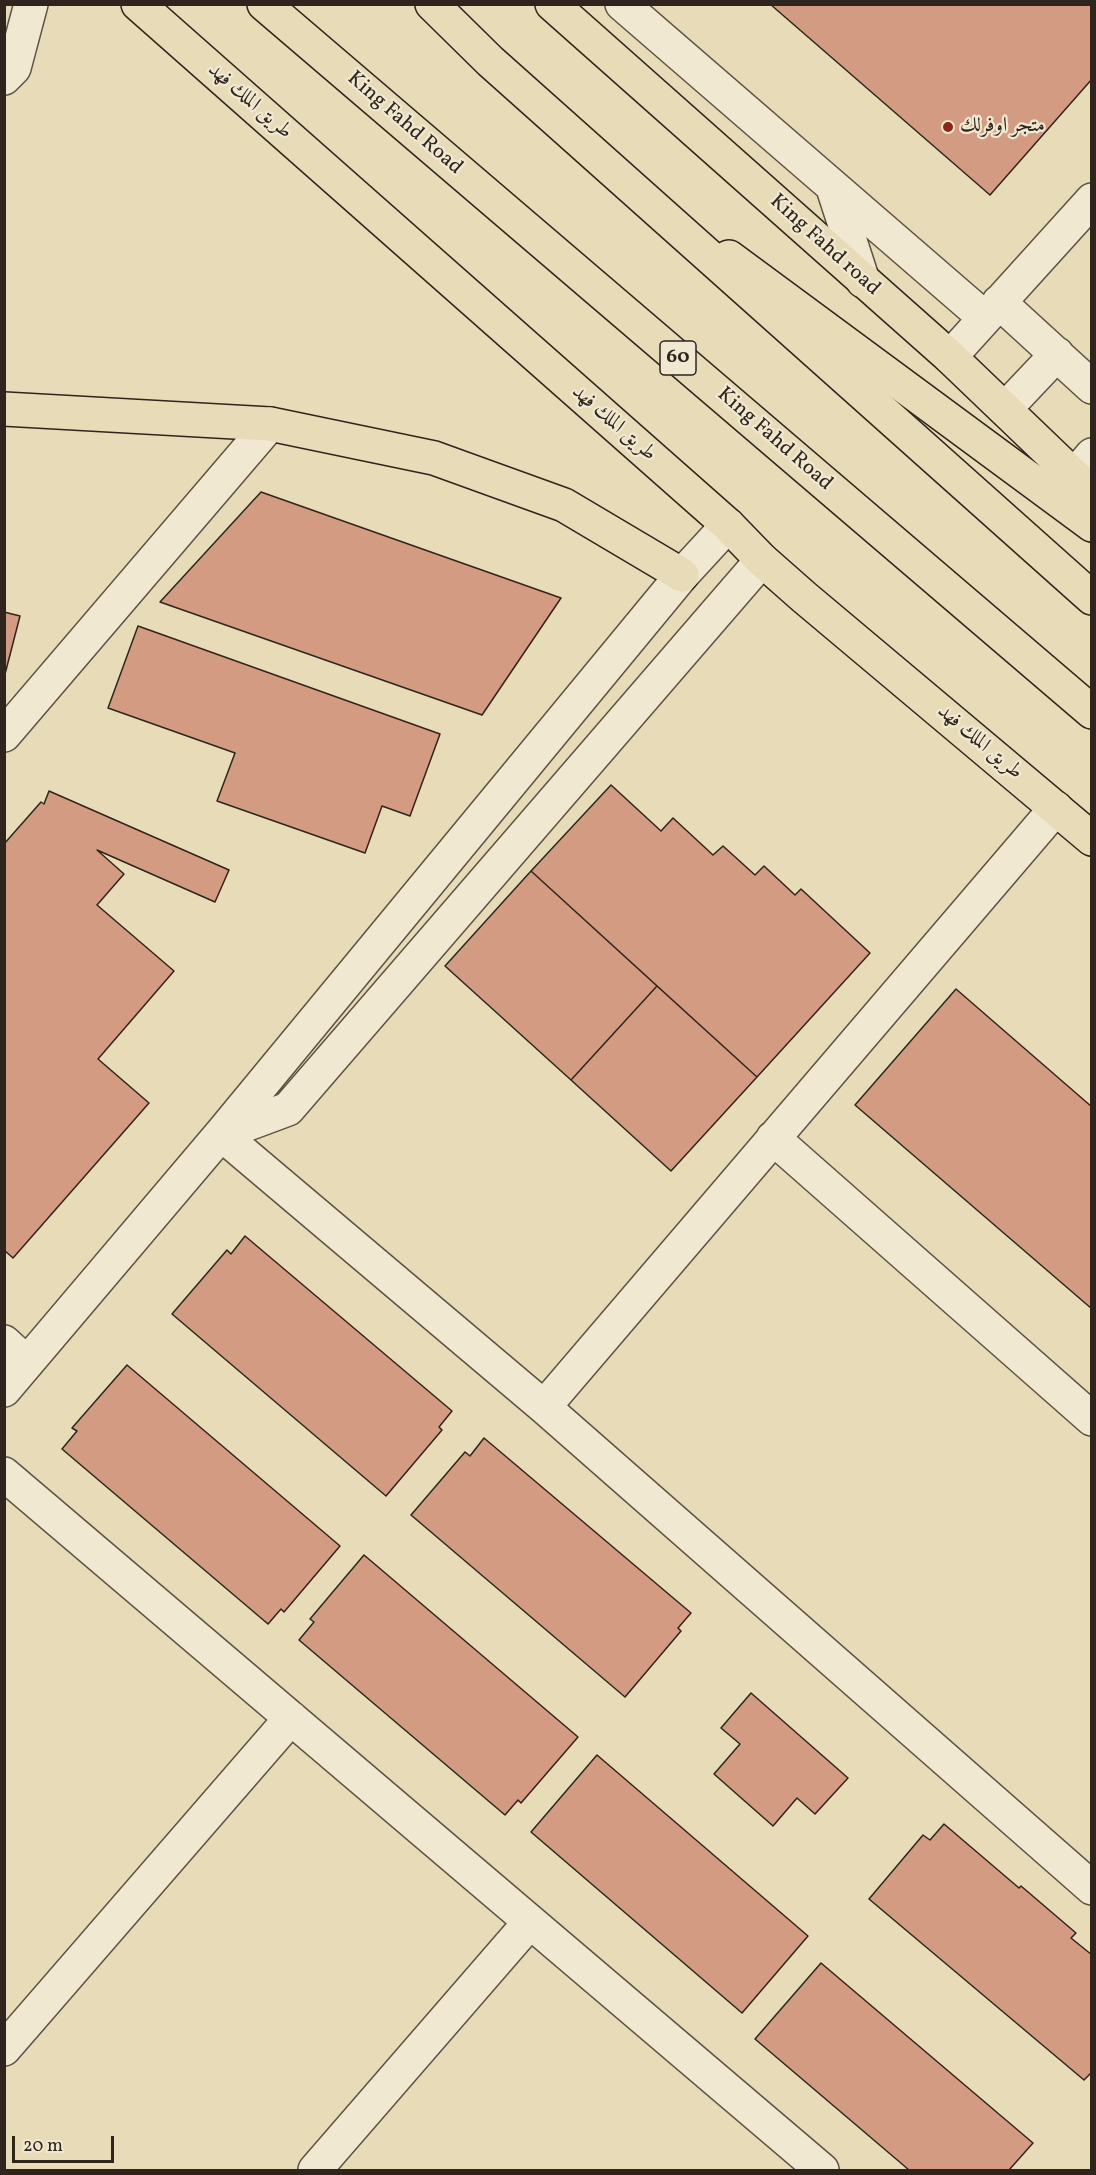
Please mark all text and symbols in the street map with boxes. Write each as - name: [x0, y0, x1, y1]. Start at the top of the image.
- street label: طريق الملك فهد: [201, 58, 297, 146]
- street label: King Fahd Road: [341, 67, 467, 181]
- place label: متجر اوفرلك: [960, 114, 1045, 140]
- marker: متجر اوفرلك: [941, 120, 955, 134]
- street label: King Fahd road: [764, 190, 884, 302]
- road number: 60: [660, 341, 696, 375]
- street label: طريق الملك فهد: [565, 380, 661, 468]
- street label: King Fahd Road: [711, 383, 837, 497]
- street label: طريق الملك فهد: [931, 700, 1027, 786]
- scale bar: [15, 2124, 117, 2162]
- text: 20 m: [23, 2134, 63, 2159]

